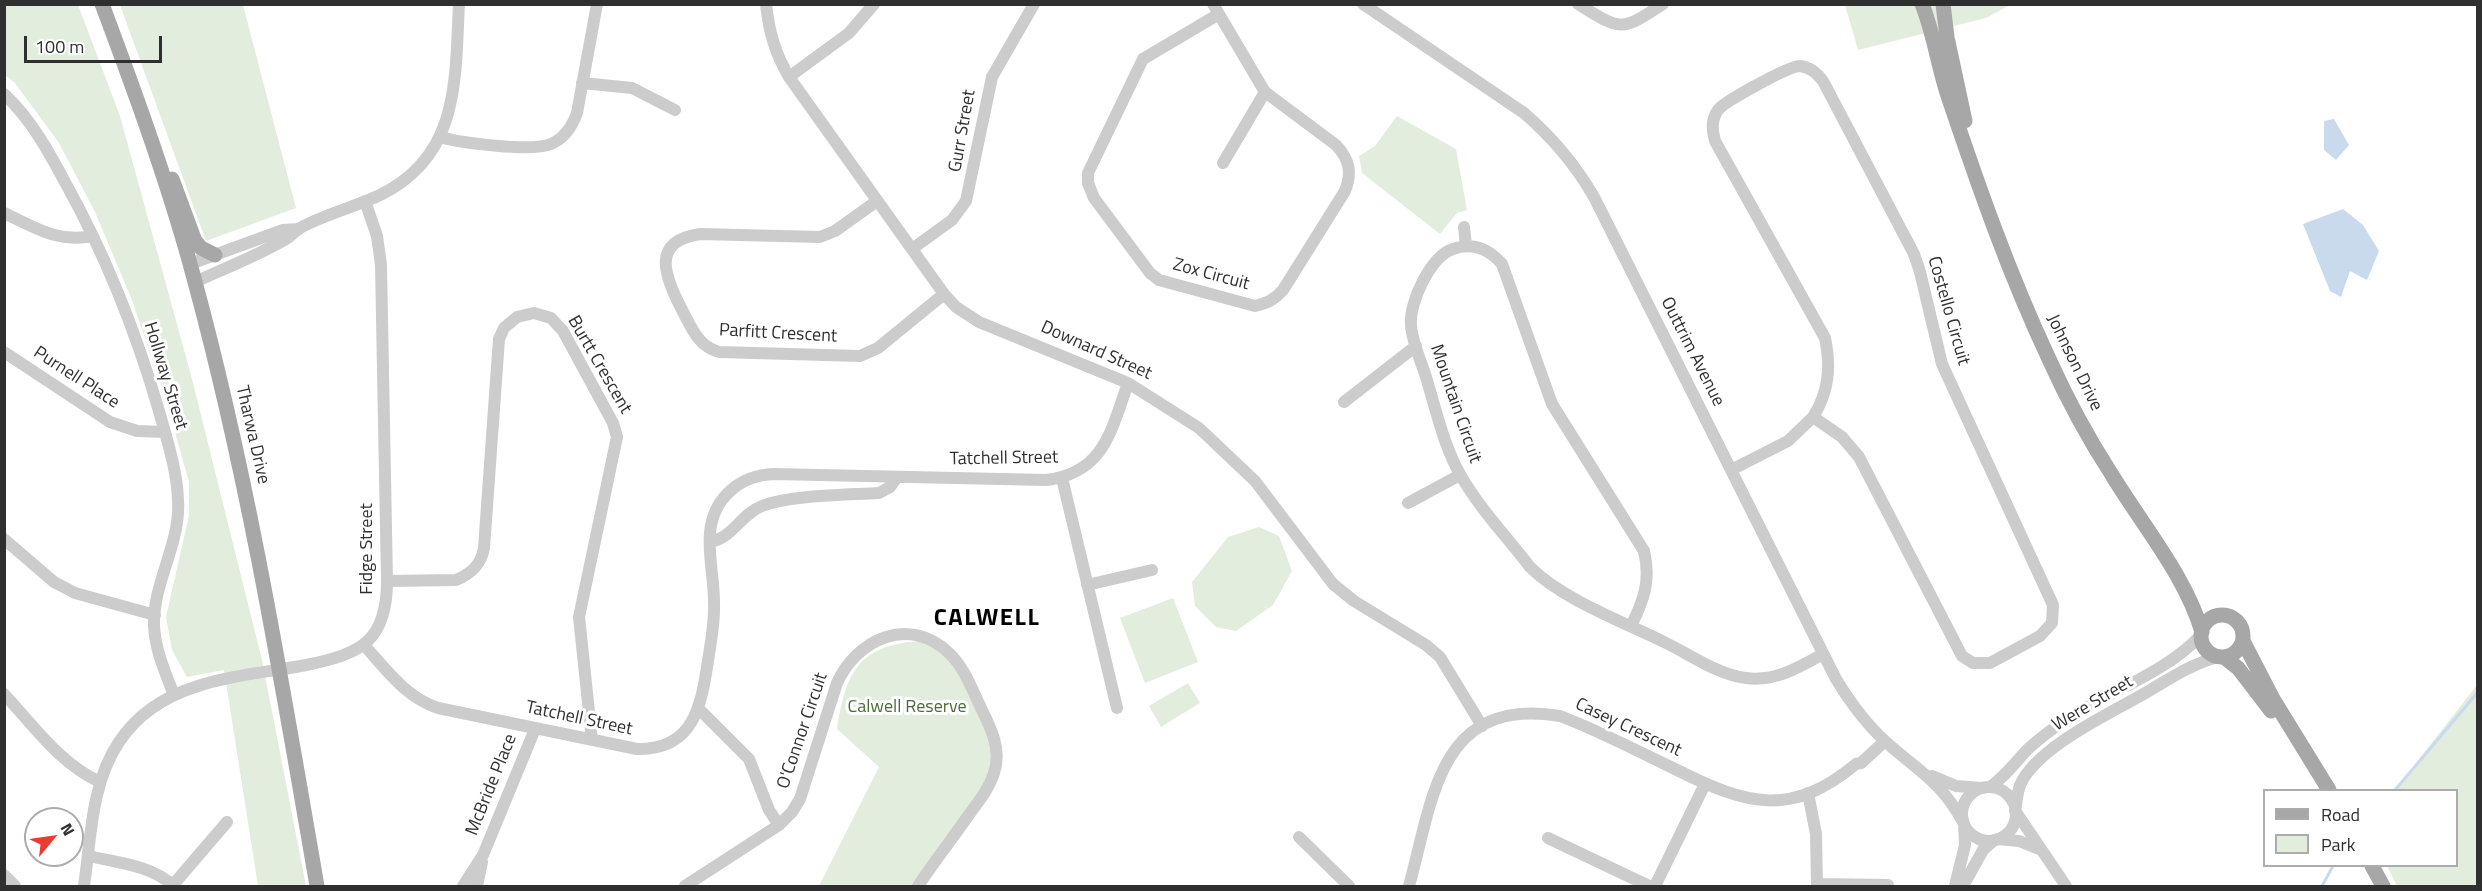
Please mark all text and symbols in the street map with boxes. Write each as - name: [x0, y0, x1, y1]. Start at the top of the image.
- scale bar: [27, 24, 165, 62]
- text: 100 m: [35, 33, 84, 60]
- street label: Gurr Street: [945, 88, 981, 174]
- street label: Zox Circuit: [1170, 254, 1252, 296]
- street label: Costello Circuit: [1922, 254, 1974, 368]
- street label: Outtrim Avenue: [1655, 294, 1729, 410]
- street label: Johnson Drive: [2041, 311, 2107, 415]
- street label: Burtt Crescent: [562, 312, 636, 418]
- street label: Downard Street: [1037, 317, 1155, 385]
- street label: Hollway Street: [138, 320, 192, 432]
- street label: Parfitt Crescent: [718, 320, 838, 348]
- street label: Purnell Place: [29, 342, 123, 414]
- street label: Mountain Circuit: [1425, 342, 1485, 466]
- street label: Tharwa Drive: [230, 384, 274, 486]
- street label: Tatchell Street: [950, 447, 1058, 471]
- street label: Fidge Street: [357, 503, 379, 595]
- district label: CALWELL: [934, 605, 1040, 633]
- street label: O'Connor Circuit: [773, 670, 833, 792]
- street label: Were Street: [2049, 672, 2137, 736]
- street label: Casey Crescent: [1571, 694, 1685, 762]
- street label: Tatchell Street: [524, 697, 634, 741]
- park label: Calwell Reserve: [847, 697, 967, 719]
- street label: McBride Place: [462, 731, 522, 839]
- legend: [2263, 789, 2458, 867]
- text: Road: [2321, 801, 2360, 828]
- north arrow: [24, 807, 84, 867]
- text: N: [55, 819, 81, 840]
- text: Park: [2321, 831, 2355, 858]

